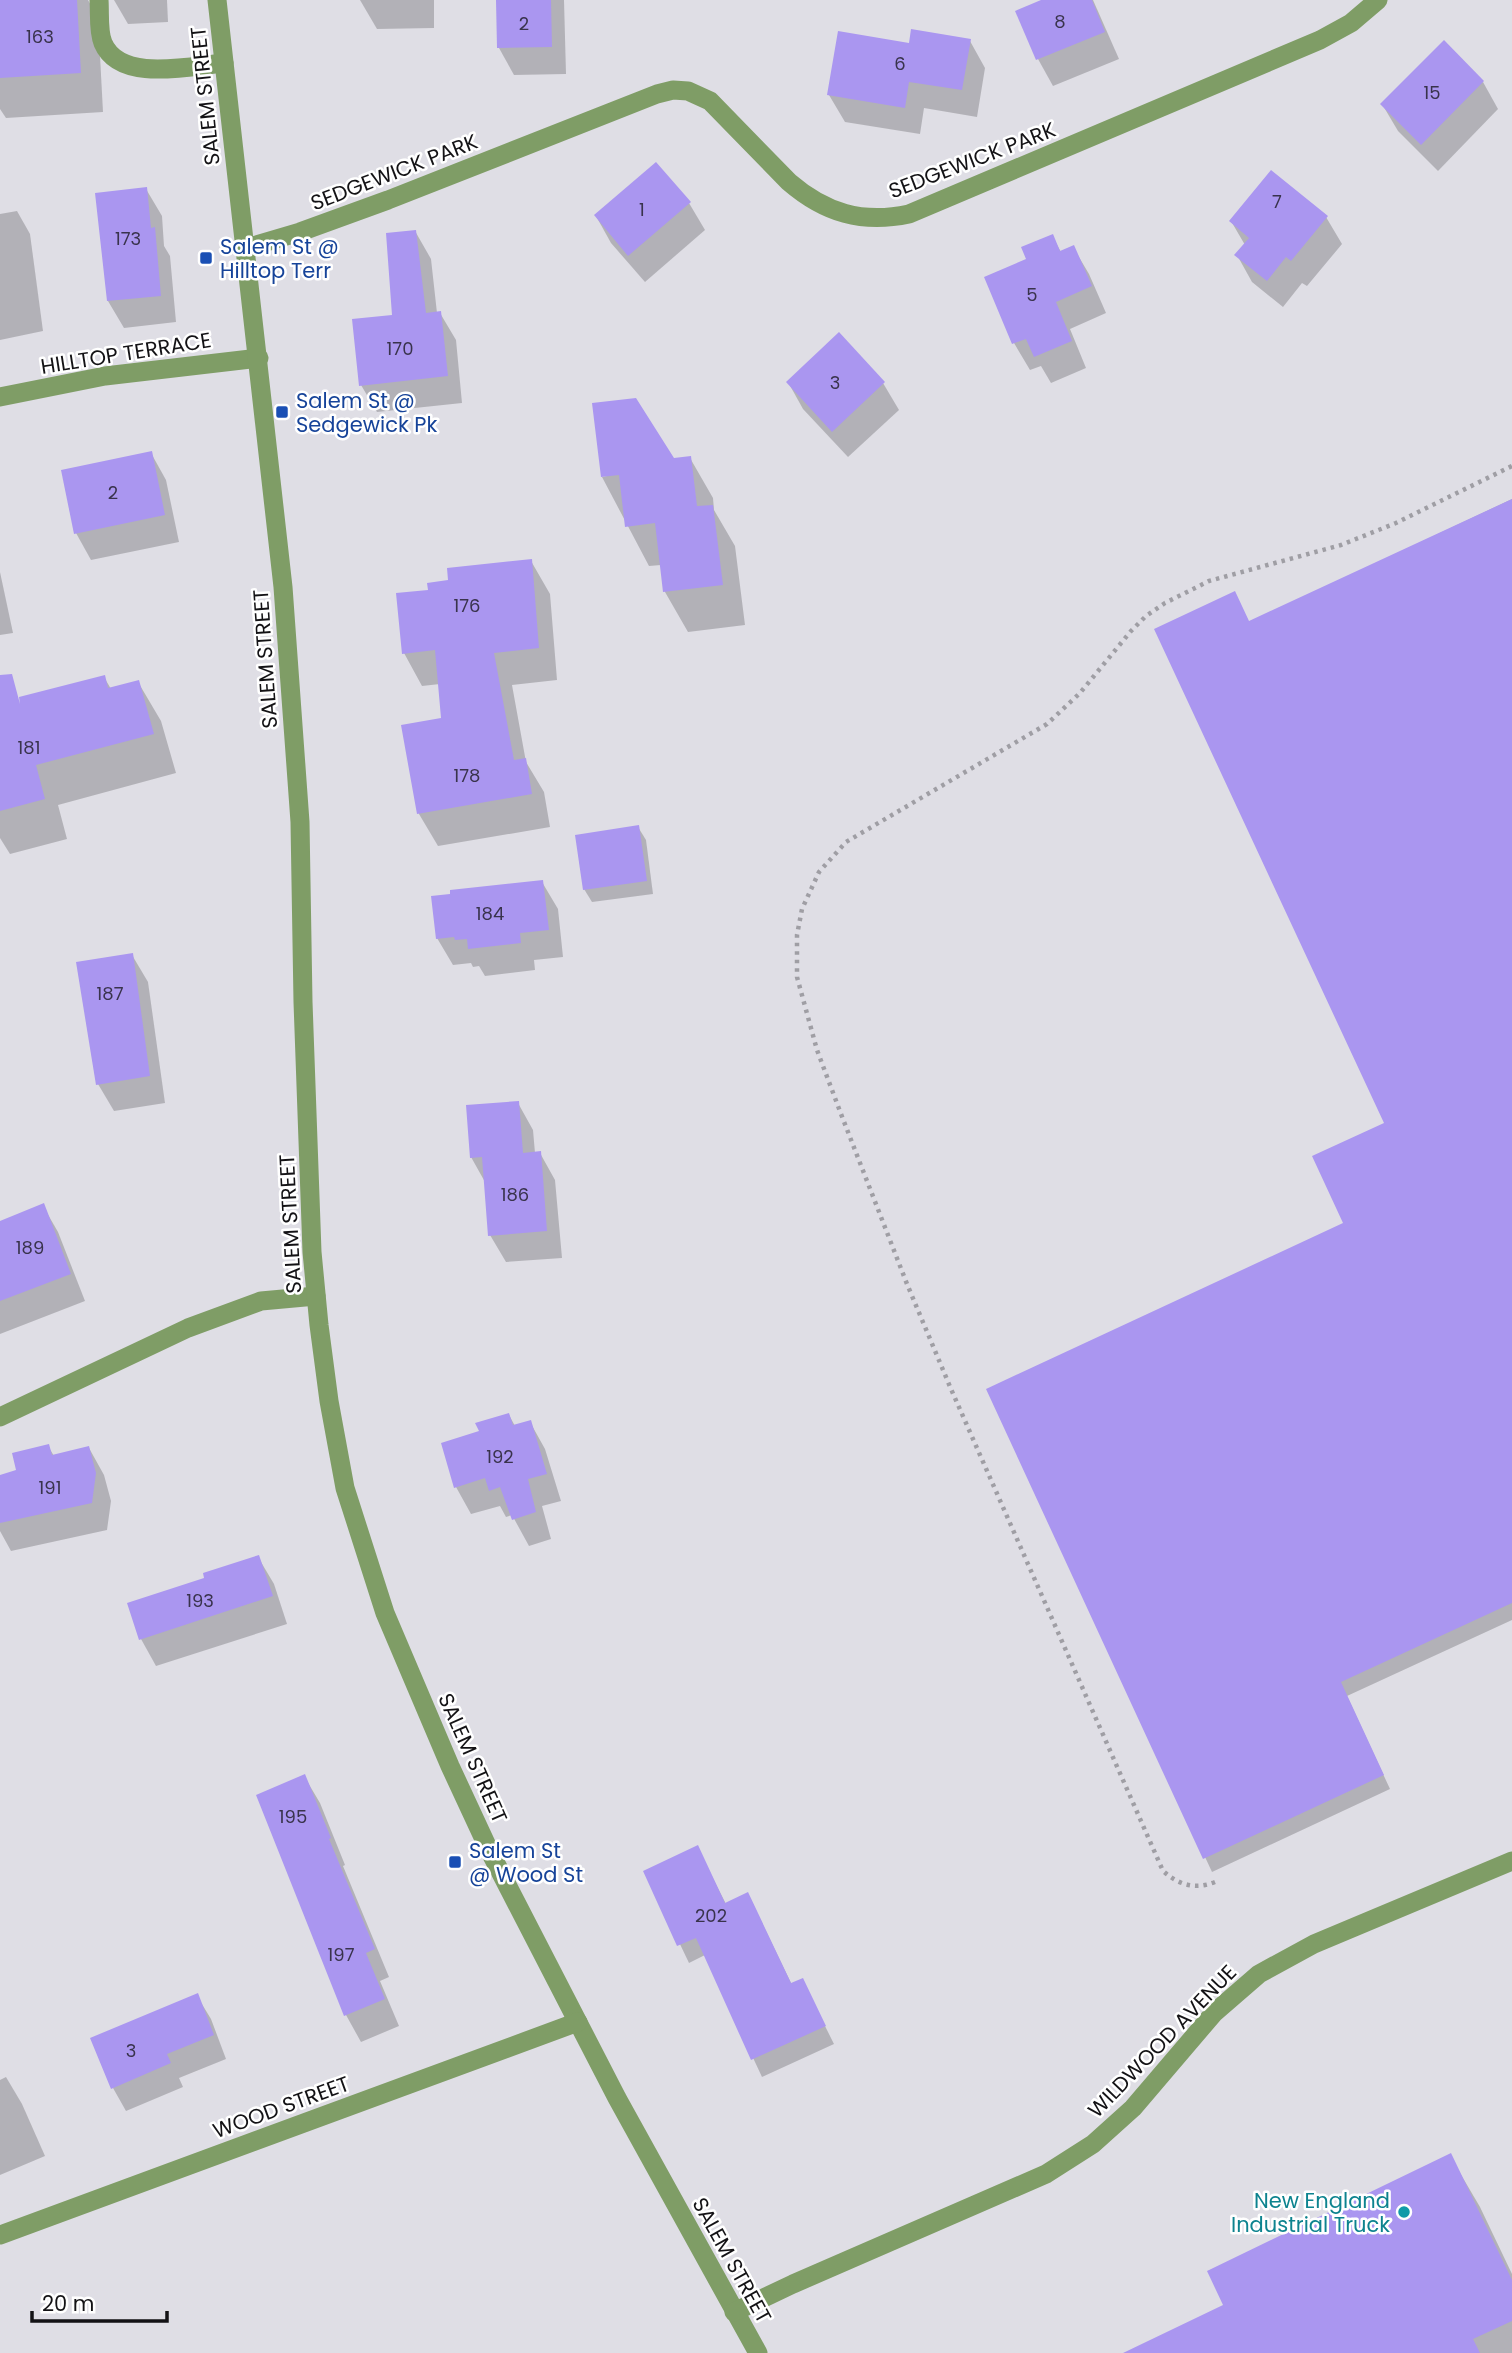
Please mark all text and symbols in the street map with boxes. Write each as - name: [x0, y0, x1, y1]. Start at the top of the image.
- house number: 8: [1054, 9, 1066, 34]
- house number: 2: [519, 11, 529, 36]
- house number: 163: [26, 24, 54, 49]
- street label: SALEM STREET: [183, 25, 227, 167]
- house number: 6: [894, 51, 906, 76]
- house number: 15: [1423, 80, 1441, 105]
- street label: SEDGEWICK PARK: [884, 115, 1060, 205]
- street label: SEDGEWICK PARK: [306, 127, 482, 217]
- house number: 7: [1272, 189, 1282, 214]
- house number: 1: [639, 197, 645, 222]
- house number: 173: [115, 226, 141, 251]
- place label: Salem St @ Hilltop Terr: [220, 232, 339, 285]
- marker: Salem St @ Hilltop Terr: [198, 250, 214, 266]
- house number: 5: [1026, 282, 1038, 307]
- street label: HILLTOP TERRACE: [39, 325, 213, 381]
- house number: 170: [387, 336, 413, 361]
- house number: 3: [830, 370, 840, 395]
- place label: Salem St @ Sedgewick Pk: [296, 386, 437, 439]
- marker: Salem St @ Sedgewick Pk: [274, 404, 290, 420]
- house number: 2: [108, 480, 118, 505]
- street label: SALEM STREET: [246, 588, 284, 730]
- house number: 176: [453, 593, 481, 618]
- house number: 181: [18, 735, 40, 760]
- house number: 178: [454, 763, 480, 788]
- house number: 184: [476, 901, 504, 926]
- house number: 187: [97, 981, 124, 1006]
- street label: SALEM STREET: [272, 1154, 308, 1294]
- house number: 186: [501, 1182, 529, 1207]
- house number: 189: [16, 1235, 44, 1260]
- house number: 192: [486, 1444, 514, 1469]
- house number: 191: [39, 1475, 61, 1500]
- house number: 193: [186, 1588, 214, 1613]
- street label: SALEM STREET: [431, 1688, 515, 1828]
- house number: 195: [279, 1804, 307, 1829]
- place label: Salem St @ Wood St: [469, 1836, 583, 1889]
- marker: Salem St @ Wood St: [447, 1854, 463, 1870]
- house number: 202: [695, 1903, 727, 1928]
- house number: 197: [328, 1942, 355, 1967]
- street label: WILDWOOD AVENUE: [1081, 1958, 1243, 2124]
- house number: 3: [126, 2038, 136, 2063]
- street label: WOOD STREET: [209, 2069, 353, 2145]
- place label: New England Industrial Truck: [1231, 2186, 1390, 2239]
- street label: SALEM STREET: [686, 2192, 778, 2328]
- marker: New England Industrial Truck: [1396, 2204, 1412, 2220]
- scale bar: [32, 2280, 166, 2324]
- text: 20 m: [42, 2289, 95, 2318]

